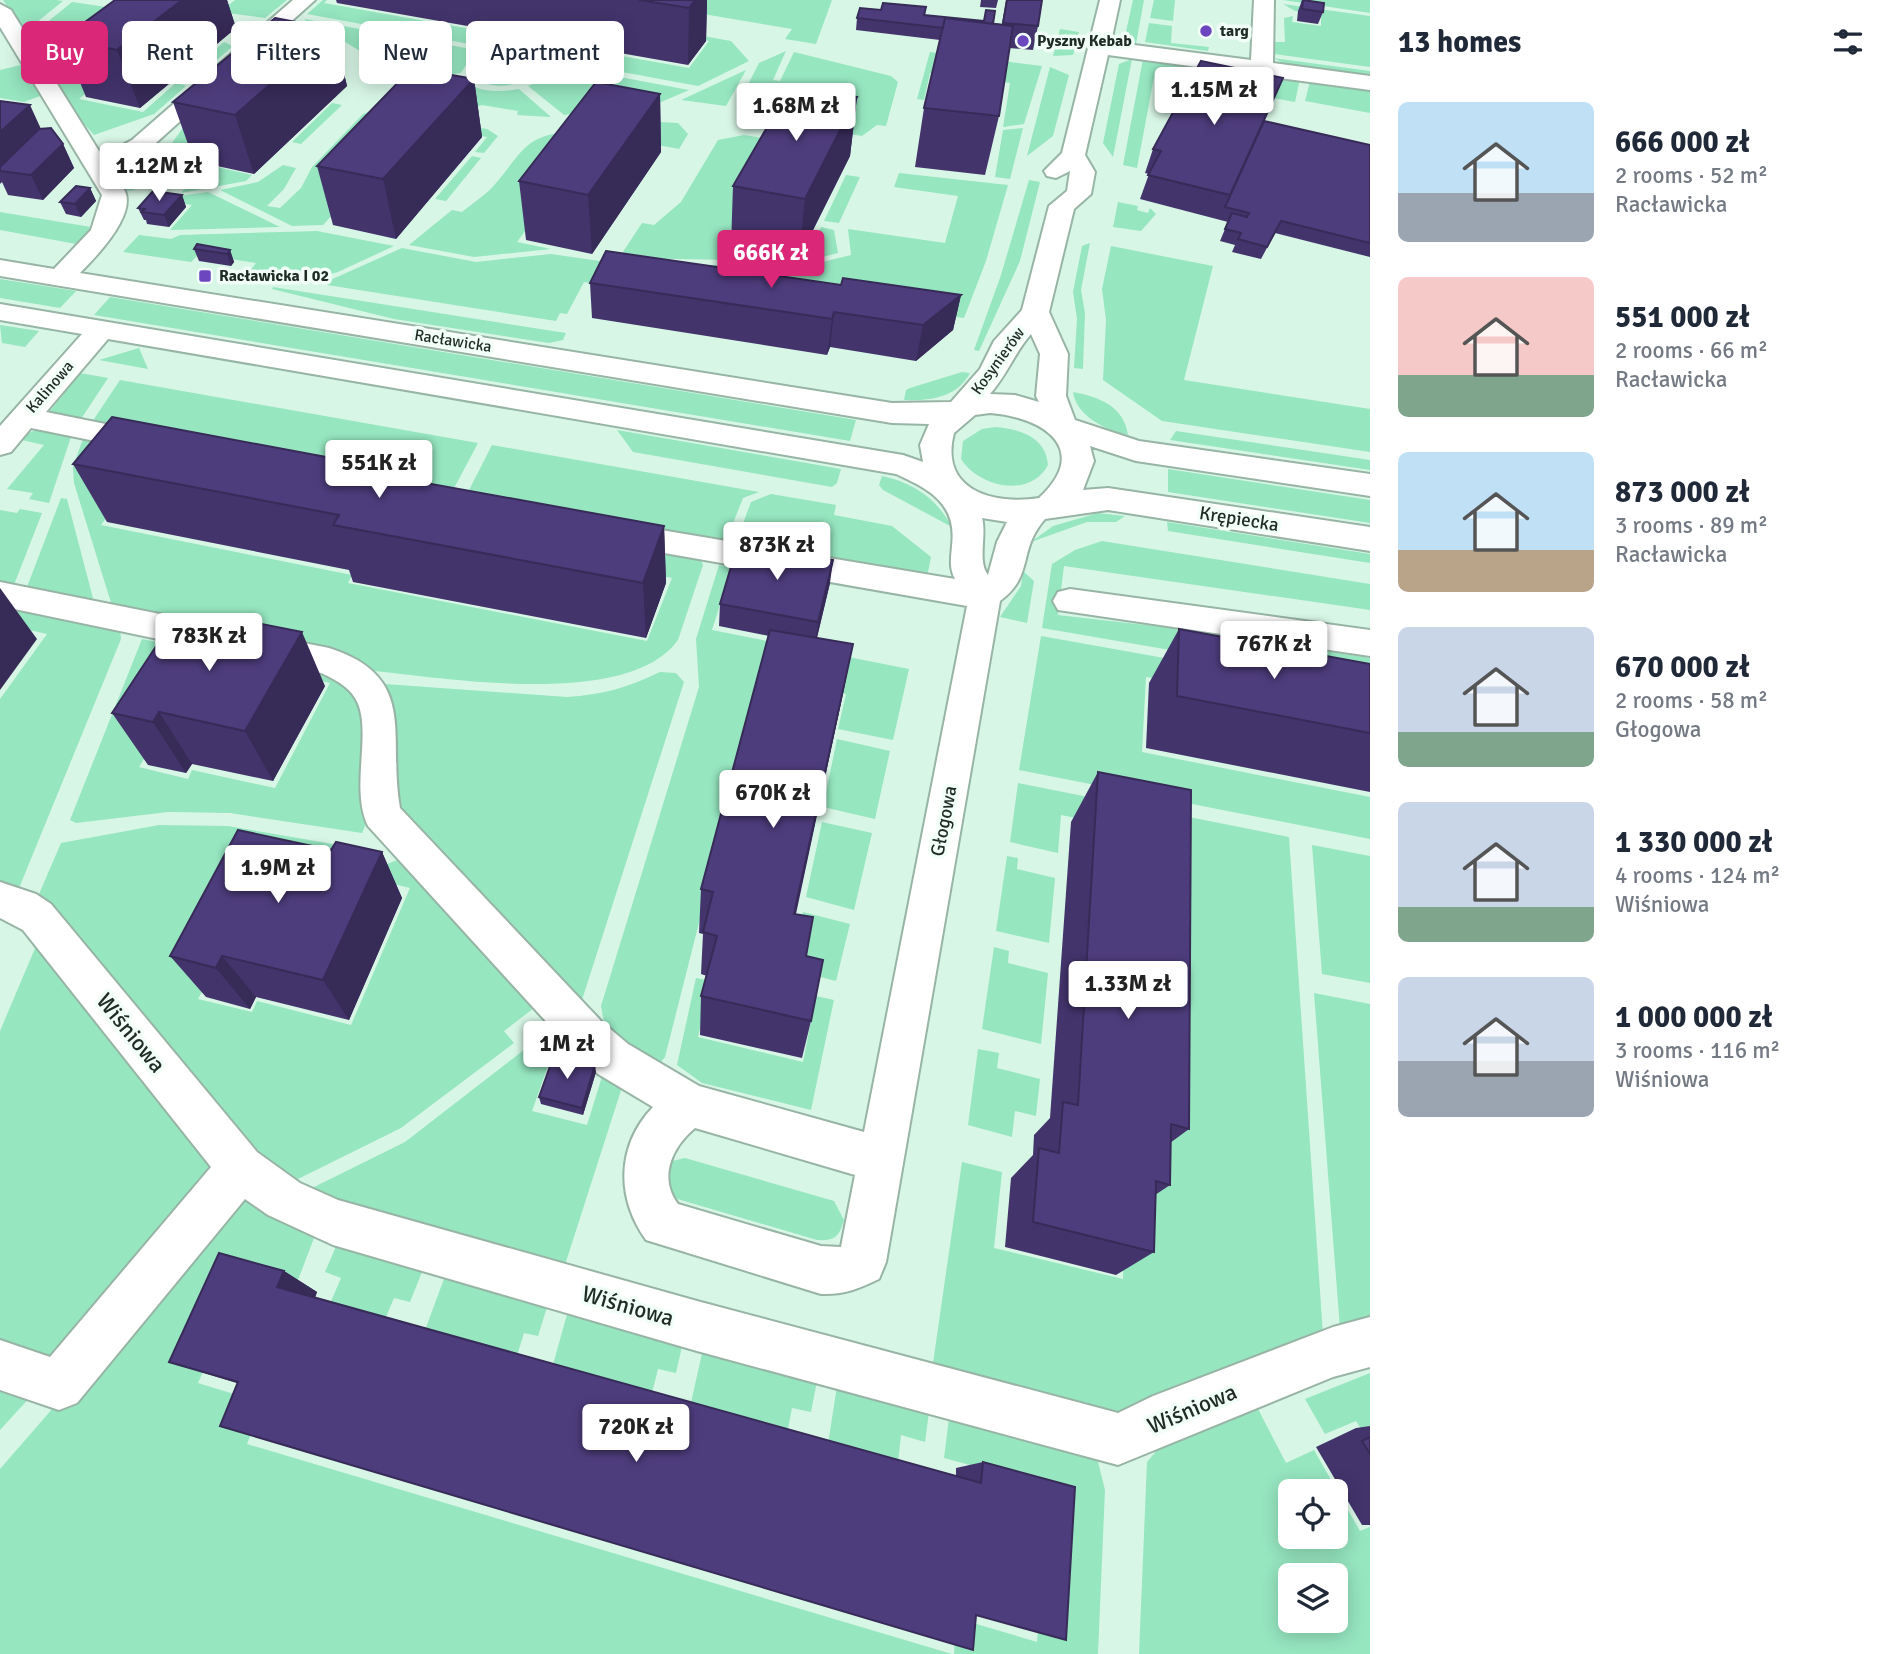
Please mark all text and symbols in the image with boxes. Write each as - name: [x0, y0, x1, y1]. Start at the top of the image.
- chip: Buy: [21, 21, 108, 84]
- chip: Rent: [122, 21, 217, 84]
- chip: Filters: [231, 21, 345, 84]
- chip: New: [359, 21, 452, 84]
- chip: Apartment: [466, 21, 624, 84]
- place label: targ: [1219, 21, 1249, 41]
- marker: targ: [1198, 23, 1214, 39]
- icon: filters: [1829, 23, 1867, 61]
- text: 13 homes: [1398, 24, 1521, 61]
- place label: Pyszny Kebab: [1037, 31, 1132, 51]
- marker: Pyszny Kebab: [1015, 33, 1031, 49]
- pin: 1.15M zł: [1142, 68, 1286, 127]
- text: 1.15M zł: [1171, 75, 1257, 104]
- pin: 1.68M zł: [724, 83, 868, 143]
- text: 1.68M zł: [753, 91, 839, 120]
- text: 666 000 zł: [1615, 124, 1750, 161]
- icon: home: [1454, 130, 1538, 214]
- pin: 1.12M zł: [87, 144, 231, 203]
- text: 1.12M zł: [116, 151, 202, 180]
- text: 2 rooms · 52 m²: [1615, 161, 1768, 190]
- text: Racławicka: [1615, 190, 1727, 219]
- pin: 666K zł: [706, 230, 836, 290]
- text: 666K zł: [733, 238, 809, 267]
- place label: Racławicka I 02: [219, 266, 329, 286]
- marker: Racławicka I 02: [197, 268, 213, 284]
- text: 551 000 zł: [1615, 299, 1750, 336]
- icon: home: [1454, 305, 1538, 389]
- street label: Kosynierów: [967, 323, 1029, 399]
- street label: Racławicka: [413, 325, 493, 357]
- text: 2 rooms · 66 m²: [1615, 336, 1768, 365]
- street label: Kalinowa: [22, 357, 78, 417]
- text: Racławicka: [1615, 365, 1727, 394]
- pin: 551K zł: [314, 440, 444, 500]
- text: 551K zł: [341, 448, 417, 477]
- text: 873 000 zł: [1615, 474, 1750, 511]
- icon: home: [1454, 480, 1538, 564]
- street label: Krępiecka: [1197, 501, 1281, 537]
- text: 3 rooms · 89 m²: [1615, 511, 1768, 540]
- pin: 873K zł: [712, 522, 842, 582]
- text: 873K zł: [739, 530, 815, 559]
- text: Racławicka: [1615, 540, 1727, 569]
- pin: 783K zł: [144, 614, 274, 673]
- text: 783K zł: [171, 621, 247, 650]
- pin: 767K zł: [1209, 622, 1339, 681]
- text: 767K zł: [1236, 629, 1312, 658]
- text: 670 000 zł: [1615, 649, 1750, 686]
- icon: home: [1454, 655, 1538, 739]
- text: 2 rooms · 58 m²: [1615, 686, 1768, 715]
- text: Głogowa: [1615, 715, 1701, 744]
- pin: 670K zł: [708, 770, 838, 830]
- text: 670K zł: [735, 778, 811, 807]
- street label: Głogowa: [925, 784, 963, 858]
- text: 1 330 000 zł: [1615, 824, 1773, 861]
- icon: home: [1454, 830, 1538, 914]
- pin: 1.9M zł: [213, 846, 343, 905]
- text: 1.9M zł: [241, 853, 315, 882]
- text: 4 rooms · 124 m²: [1615, 861, 1780, 890]
- text: Wiśniowa: [1615, 890, 1709, 919]
- pin: 1.33M zł: [1056, 962, 1200, 1021]
- text: 1.33M zł: [1085, 969, 1171, 998]
- street label: Wiśniowa: [90, 987, 172, 1079]
- text: 1 000 000 zł: [1615, 999, 1773, 1036]
- icon: home: [1454, 1005, 1538, 1089]
- pin: 1M zł: [518, 1021, 616, 1081]
- text: 1M zł: [539, 1029, 595, 1058]
- text: 3 rooms · 116 m²: [1615, 1036, 1780, 1065]
- text: Wiśniowa: [1615, 1065, 1709, 1094]
- street label: Wiśniowa: [579, 1279, 677, 1333]
- street label: Wiśniowa: [1143, 1377, 1241, 1441]
- pin: 720K zł: [571, 1404, 701, 1464]
- text: 720K zł: [598, 1412, 674, 1441]
- map controls: [1278, 1479, 1348, 1633]
- button: locate: [1278, 1479, 1348, 1549]
- button: layers: [1278, 1563, 1348, 1633]

